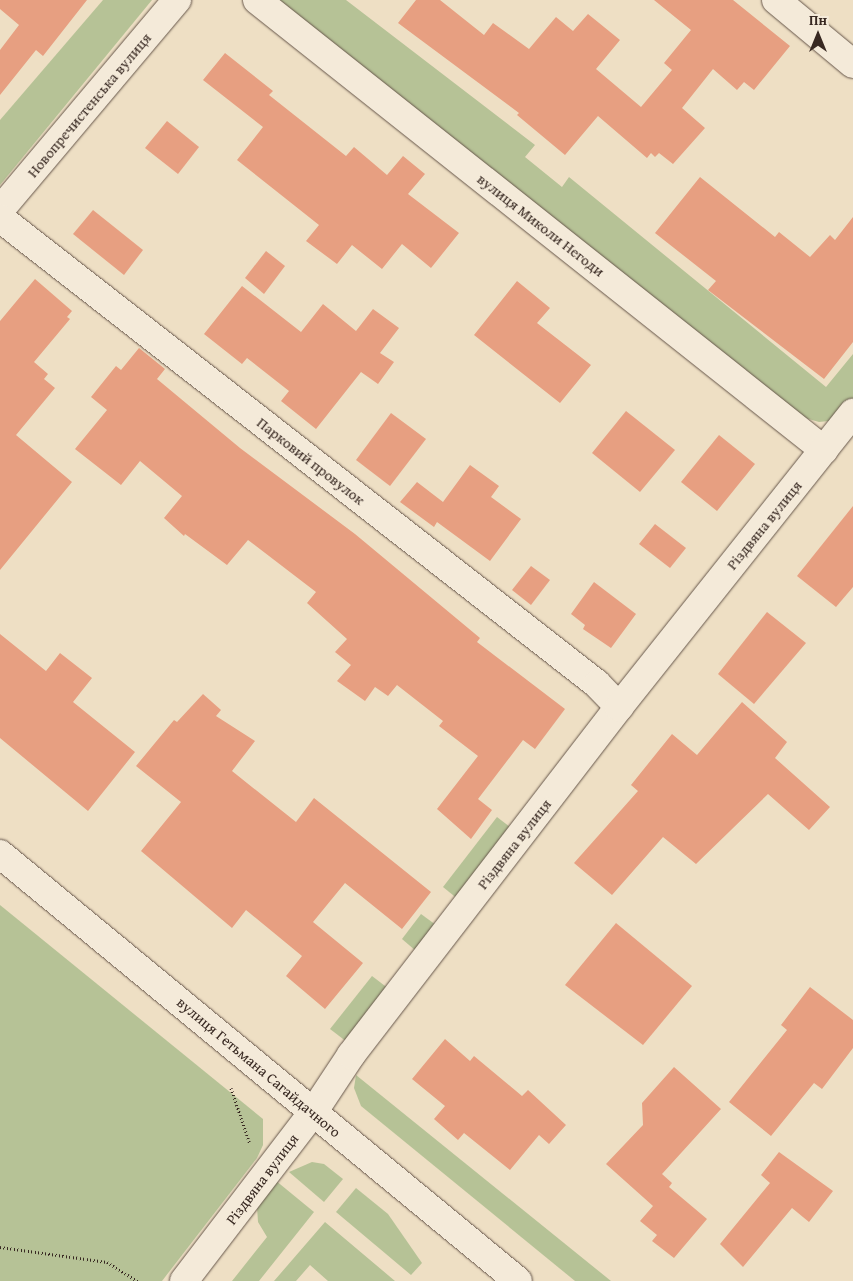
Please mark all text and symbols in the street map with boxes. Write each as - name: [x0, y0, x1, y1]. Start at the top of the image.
- north arrow: [793, 10, 843, 60]
- text: Пн: [809, 10, 827, 30]
- street label: Новопречистенська вулиця: [23, 29, 155, 181]
- street label: вулиця Миколи Негоди: [474, 170, 608, 280]
- street label: Парковий провулок: [254, 413, 368, 509]
- street label: Різдвяна вулиця: [723, 477, 805, 573]
- street label: Різдвяна вулиця: [473, 795, 555, 893]
- street label: вулиця Гетьмана Сагайдачного: [173, 993, 345, 1141]
- street label: Різдвяна вулиця: [222, 1130, 302, 1228]

